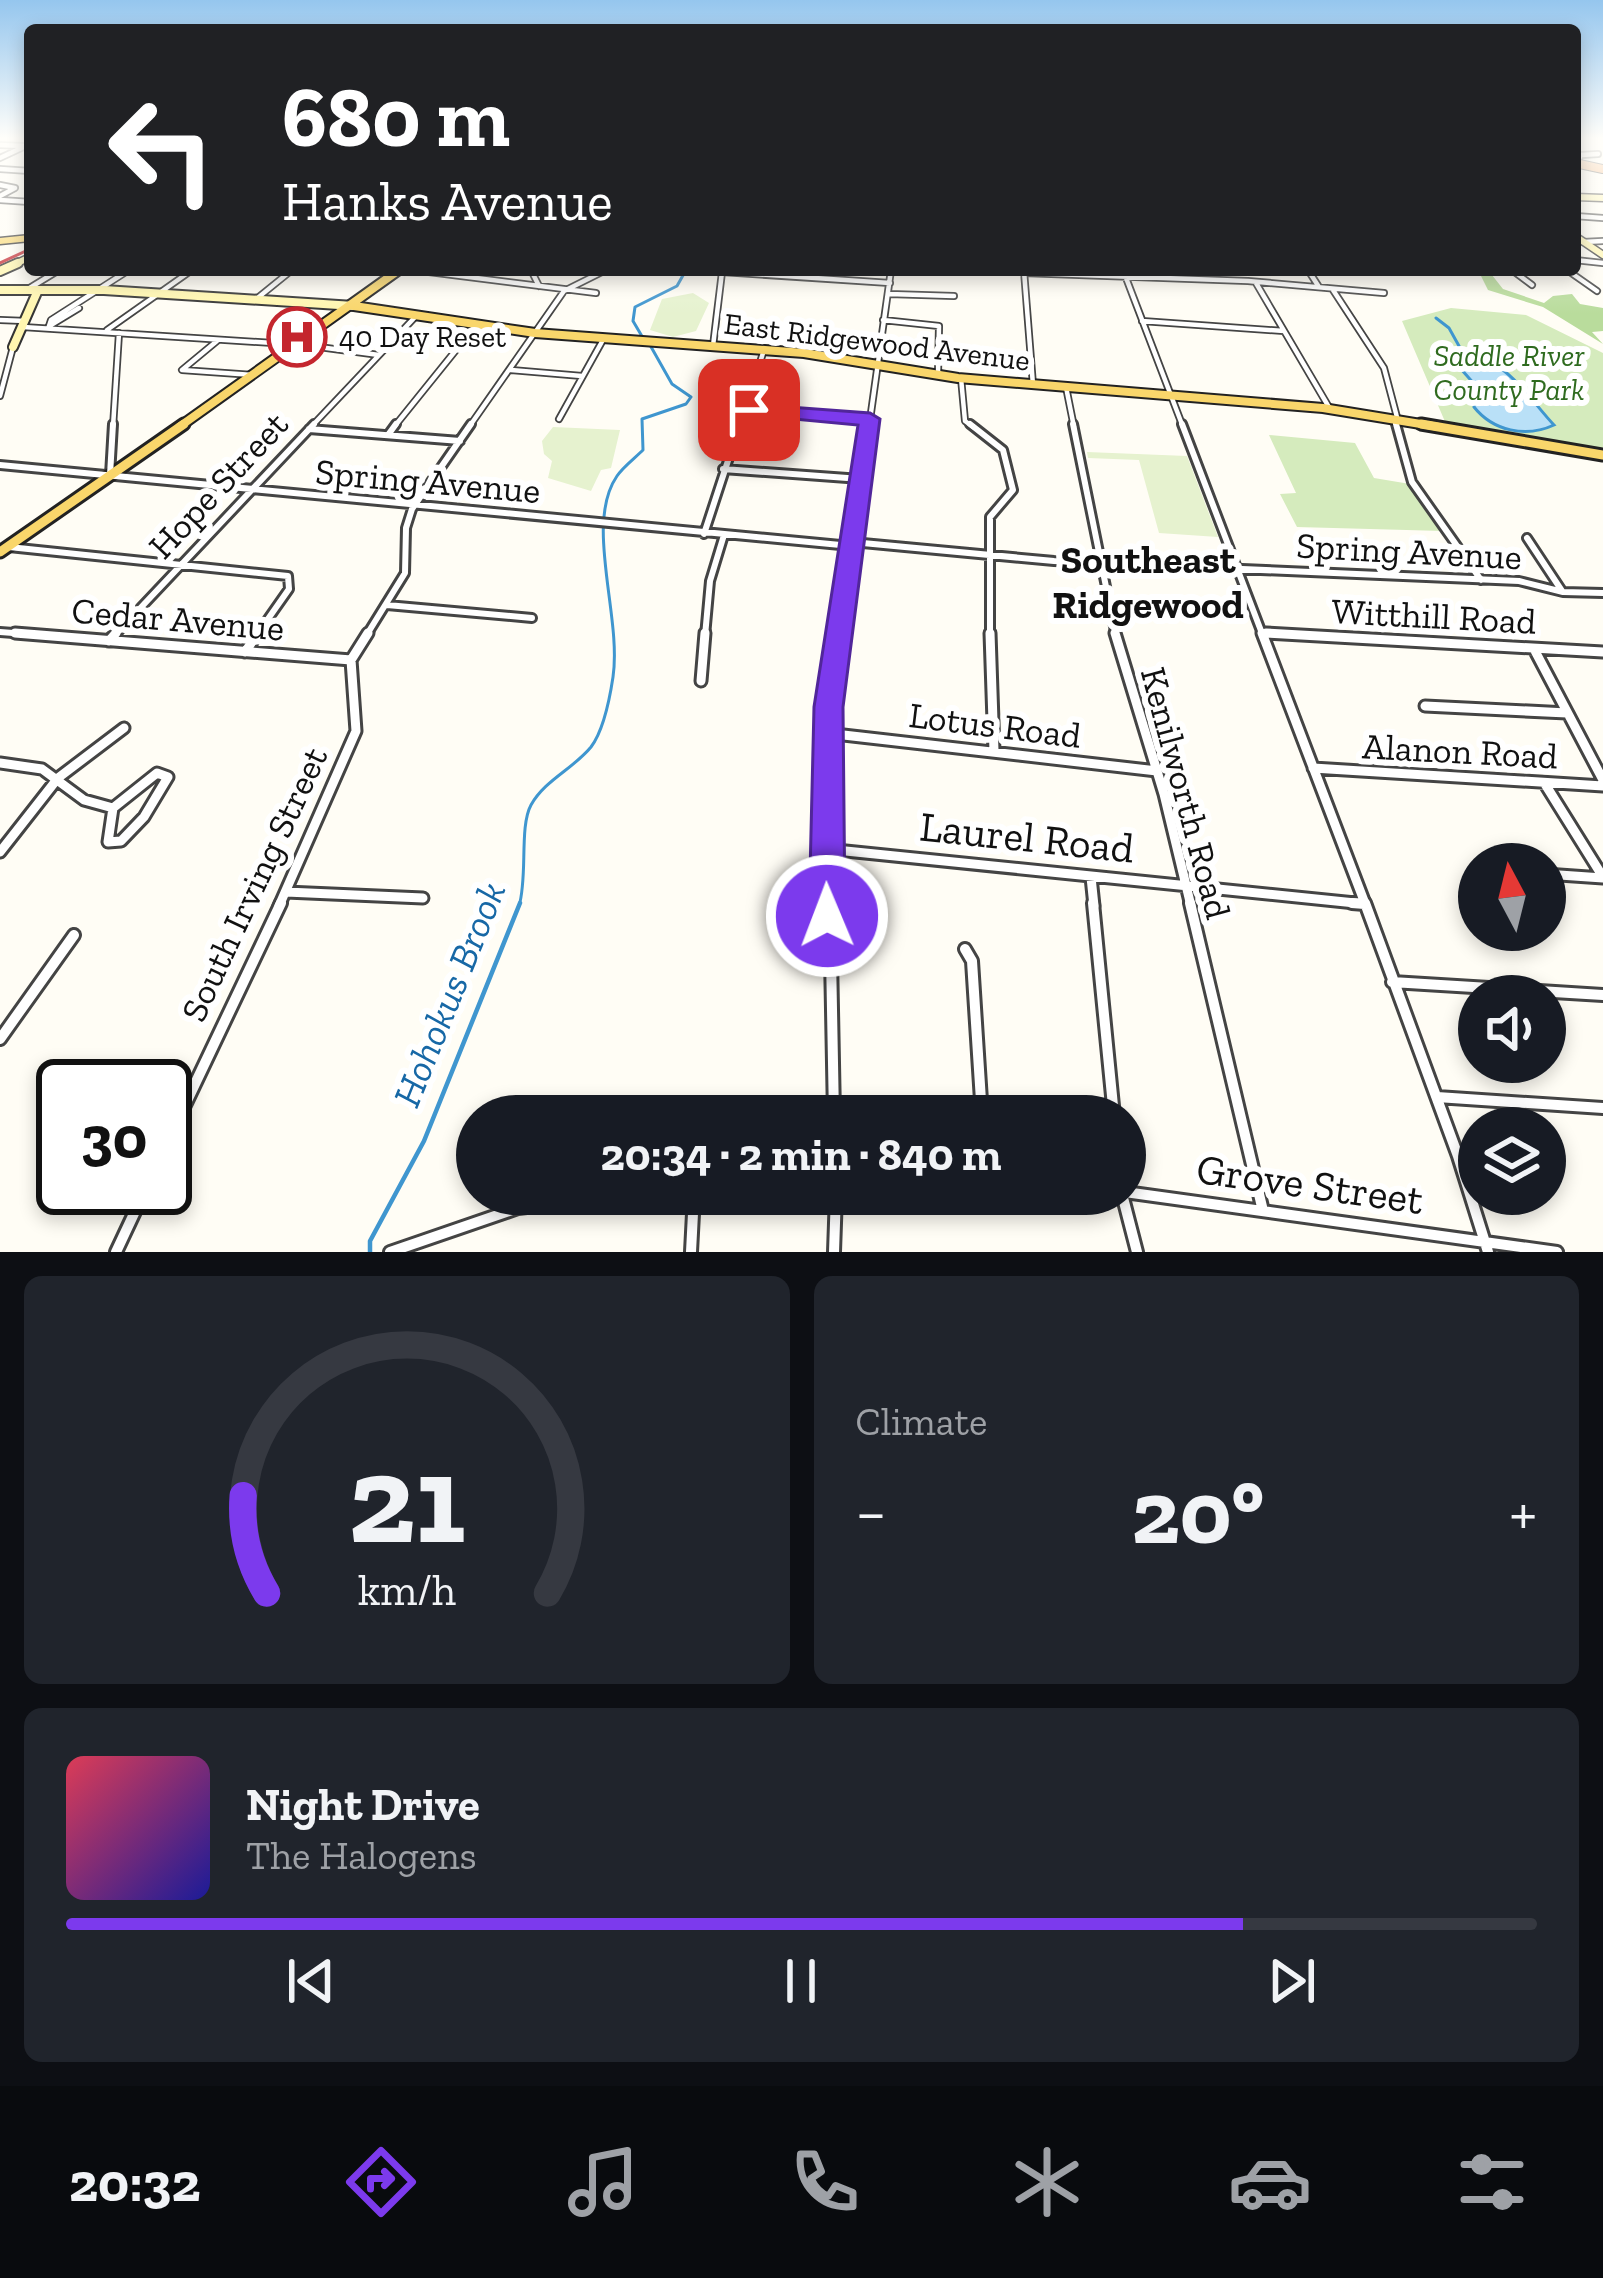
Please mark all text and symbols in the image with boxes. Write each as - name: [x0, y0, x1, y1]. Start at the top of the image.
- text: 680 m: [282, 67, 510, 168]
- icon: left: [84, 72, 240, 228]
- text: Hanks Avenue: [282, 169, 613, 234]
- street label: East Ridgewood Avenue: [722, 305, 1032, 379]
- hospital icon: 40 Day Reset: [266, 306, 328, 368]
- place label: 40 Day Reset: [339, 319, 506, 355]
- park label: Saddle River County Park: [1433, 338, 1585, 408]
- pin: [698, 359, 800, 461]
- icon: arrive: [716, 377, 782, 443]
- street label: Hope Street: [139, 402, 297, 567]
- street label: Spring Avenue: [314, 450, 542, 512]
- street label: Spring Avenue: [1295, 524, 1523, 578]
- district label: Southeast Ridgewood: [1052, 536, 1244, 628]
- street label: Cedar Avenue: [70, 588, 286, 650]
- street label: Witthill Road: [1331, 589, 1538, 643]
- street label: Kenilworth Road: [1132, 662, 1240, 924]
- street label: Lotus Road: [907, 693, 1084, 757]
- street label: Alanon Road: [1361, 724, 1559, 778]
- street label: South Irving Street: [172, 739, 337, 1028]
- street label: Laurel Road: [917, 800, 1137, 874]
- north arrow: [1458, 843, 1566, 951]
- map controls: [1458, 843, 1566, 1215]
- position arrow: [764, 853, 890, 979]
- water label: Hohokus Brook: [383, 875, 515, 1113]
- button: sound: [1458, 975, 1566, 1083]
- speed limit sign: 30: [36, 1059, 192, 1215]
- button: layers: [1458, 1107, 1566, 1215]
- text: 20:34 · 2 min · 840 m: [600, 1128, 1002, 1182]
- street label: Grove Street: [1193, 1143, 1427, 1225]
- text: Climate: [856, 1398, 987, 1445]
- text: 21: [348, 1424, 465, 1574]
- text: 20°: [1131, 1458, 1264, 1566]
- text: −: [856, 1473, 886, 1552]
- text: +: [1509, 1473, 1537, 1552]
- text: km/h: [358, 1565, 456, 1616]
- text: Night Drive: [246, 1778, 480, 1832]
- text: The Halogens: [246, 1832, 477, 1879]
- icon: previous: [278, 1948, 344, 2014]
- icon: pause: [768, 1948, 834, 2014]
- icon: next: [1259, 1948, 1325, 2014]
- icon: directions: [339, 2140, 423, 2224]
- icon: music: [561, 2140, 645, 2224]
- icon: phone: [783, 2140, 867, 2224]
- icon: climate: [1005, 2140, 1089, 2224]
- icon: car: [1228, 2140, 1312, 2224]
- icon: filters: [1450, 2140, 1534, 2224]
- text: 20:32: [69, 2150, 200, 2215]

